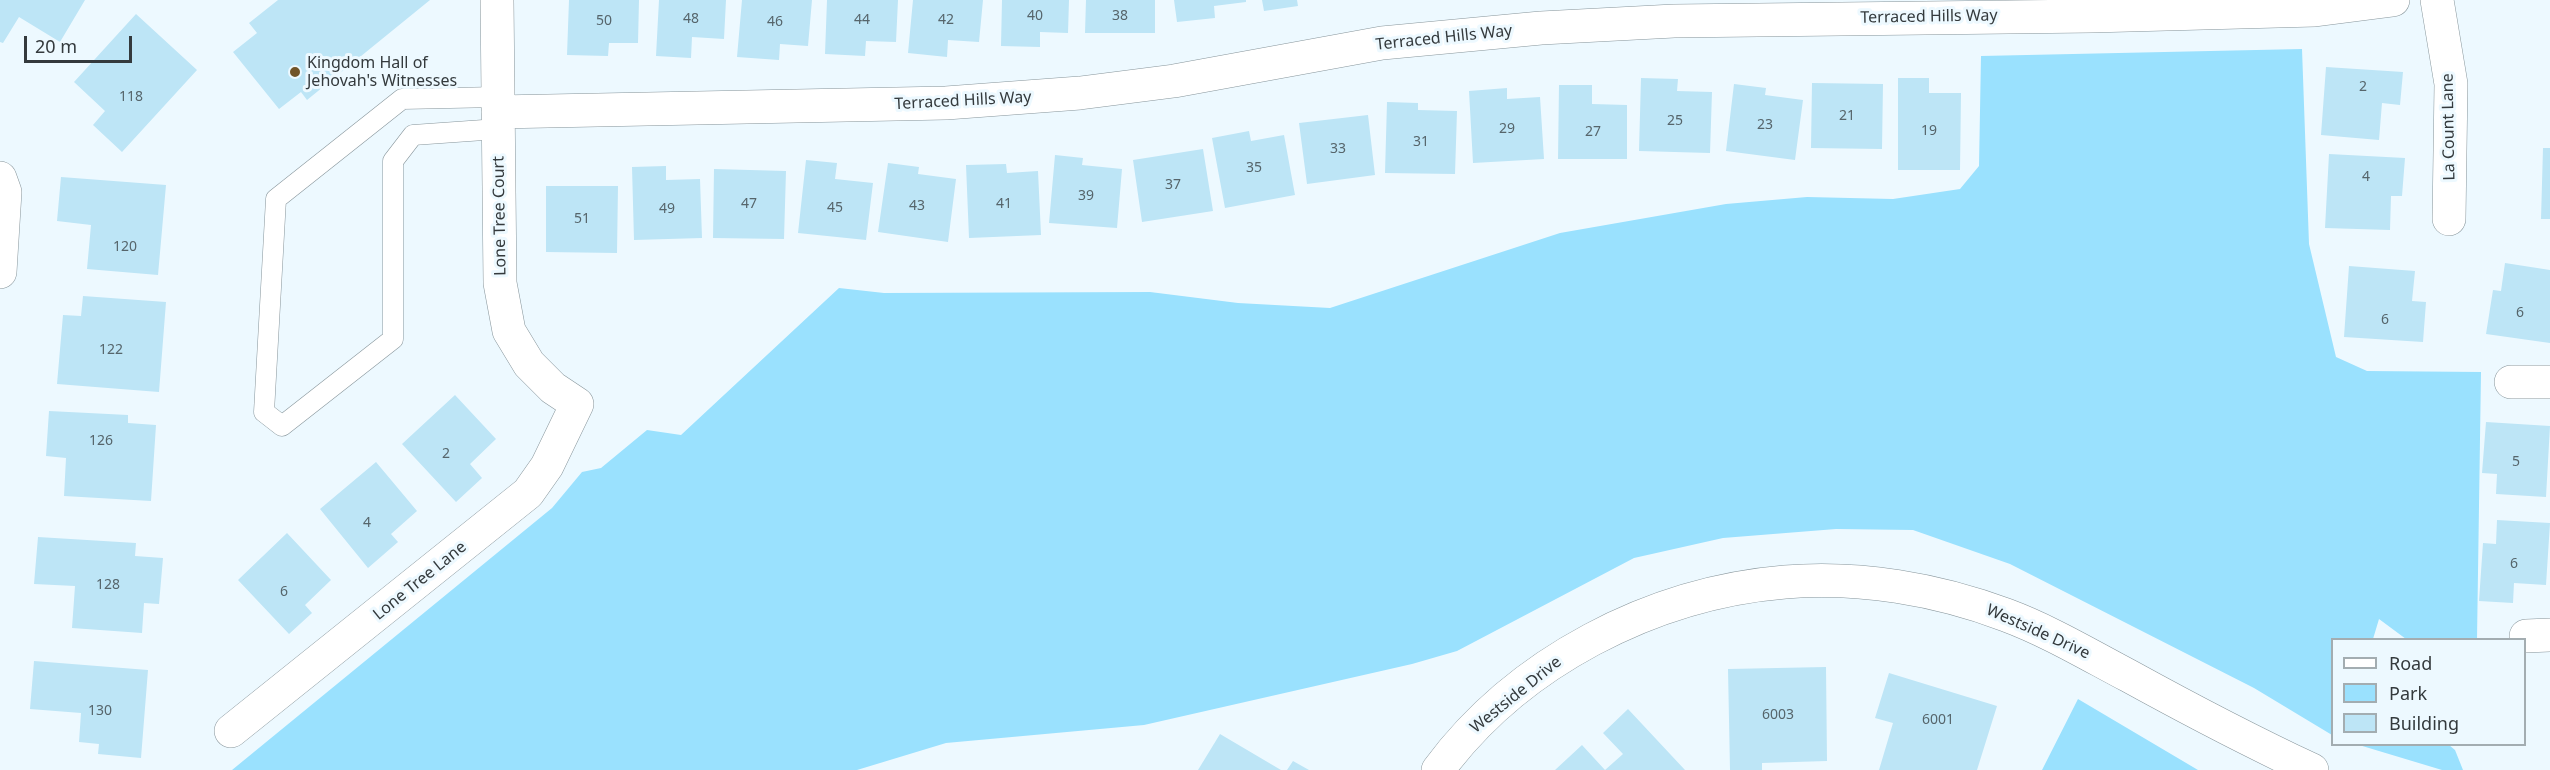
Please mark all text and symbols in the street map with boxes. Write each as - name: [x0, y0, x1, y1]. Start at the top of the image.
- street label: Terraced Hills Way: [1860, 6, 1998, 28]
- house number: 40: [1027, 8, 1043, 24]
- house number: 38: [1112, 8, 1128, 24]
- house number: 48: [683, 11, 699, 27]
- house number: 44: [854, 12, 870, 28]
- house number: 42: [938, 12, 954, 28]
- house number: 50: [596, 13, 612, 29]
- house number: 46: [767, 14, 783, 30]
- street label: Terraced Hills Way: [1375, 21, 1513, 55]
- scale bar: [27, 24, 135, 62]
- text: 20 m: [35, 34, 77, 58]
- place label: Kingdom Hall of Jehovah's Witnesses: [307, 53, 457, 91]
- marker: Kingdom Hall of Jehovah's Witnesses: [288, 65, 302, 79]
- street label: La Count Lane: [2438, 73, 2460, 181]
- house number: 2: [2359, 79, 2367, 95]
- street label: Terraced Hills Way: [894, 88, 1032, 114]
- house number: 118: [119, 89, 143, 105]
- house number: 21: [1839, 108, 1855, 124]
- house number: 25: [1667, 113, 1683, 129]
- house number: 23: [1757, 117, 1773, 133]
- house number: 29: [1499, 121, 1515, 137]
- house number: 19: [1921, 123, 1937, 139]
- house number: 27: [1585, 124, 1601, 140]
- house number: 31: [1413, 134, 1429, 150]
- house number: 33: [1330, 141, 1346, 157]
- street label: Lone Tree Court: [489, 156, 511, 276]
- house number: 35: [1246, 160, 1262, 176]
- house number: 4: [2362, 169, 2370, 185]
- house number: 37: [1165, 177, 1181, 193]
- house number: 39: [1078, 188, 1094, 204]
- house number: 47: [741, 196, 757, 212]
- house number: 41: [996, 196, 1012, 212]
- house number: 43: [909, 198, 925, 214]
- house number: 45: [827, 200, 843, 216]
- house number: 49: [659, 201, 675, 217]
- house number: 51: [574, 211, 590, 227]
- house number: 120: [113, 239, 137, 255]
- house number: 6: [2516, 305, 2524, 321]
- house number: 6: [2381, 312, 2389, 328]
- house number: 122: [99, 342, 123, 358]
- house number: 126: [89, 433, 113, 449]
- house number: 2: [442, 446, 450, 462]
- house number: 5: [2512, 454, 2520, 470]
- house number: 4: [363, 515, 371, 531]
- street label: Lone Tree Lane: [370, 538, 470, 624]
- house number: 6: [2510, 556, 2518, 572]
- house number: 128: [96, 577, 120, 593]
- house number: 6: [280, 584, 288, 600]
- street label: Westside Drive: [1983, 601, 2093, 663]
- legend: [2331, 638, 2526, 746]
- text: Road: [2389, 651, 2432, 675]
- street label: Westside Drive: [1467, 652, 1565, 738]
- text: Park: [2389, 681, 2427, 705]
- house number: 130: [88, 703, 112, 719]
- house number: 6003: [1762, 707, 1794, 723]
- text: Building: [2389, 711, 2459, 735]
- house number: 6001: [1922, 712, 1954, 728]

